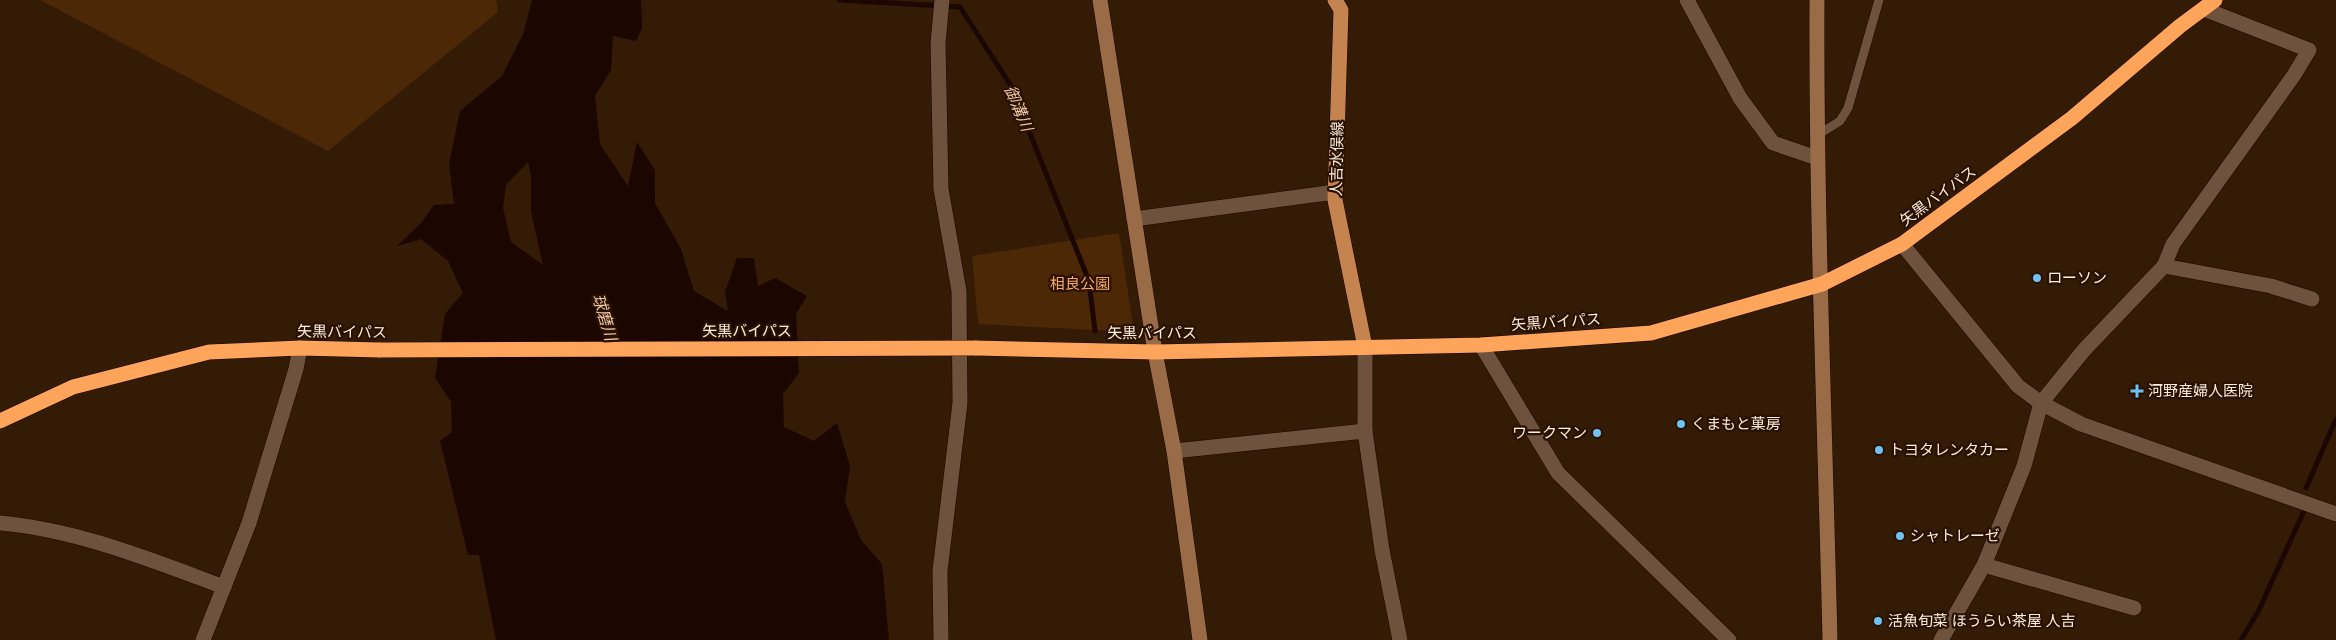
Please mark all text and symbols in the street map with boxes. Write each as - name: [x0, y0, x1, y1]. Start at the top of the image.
- water label: 御溝川: [1000, 82, 1037, 136]
- street label: 人吉水俣線: [1327, 121, 1347, 197]
- street label: 矢黒バイパス: [1896, 162, 1980, 230]
- place label: ローソン: [2047, 269, 2107, 287]
- marker: ローソン: [2031, 272, 2043, 284]
- park label: 相良公園: [1050, 275, 1110, 293]
- water label: 球磨川: [588, 291, 621, 345]
- street label: 矢黒バイパス: [1511, 310, 1601, 334]
- street label: 矢黒バイパス: [297, 322, 387, 342]
- street label: 矢黒バイパス: [702, 322, 792, 340]
- street label: 矢黒バイパス: [1107, 324, 1197, 342]
- place label: 河野産婦人医院: [2148, 382, 2253, 400]
- marker: 河野産婦人医院: [2130, 384, 2144, 398]
- place label: くまもと菓房: [1691, 415, 1781, 433]
- marker: くまもと菓房: [1675, 418, 1687, 430]
- place label: ワークマン: [1512, 424, 1587, 442]
- marker: ワークマン: [1591, 427, 1603, 439]
- place label: トヨタレンタカー: [1889, 441, 2009, 459]
- marker: トヨタレンタカー: [1873, 444, 1885, 456]
- place label: シャトレーゼ: [1910, 527, 2000, 545]
- marker: シャトレーゼ: [1894, 530, 1906, 542]
- place label: 活魚旬菜 ほうらい茶屋 人吉: [1888, 612, 2075, 630]
- marker: 活魚旬菜 ほうらい茶屋 人吉: [1872, 615, 1884, 627]

